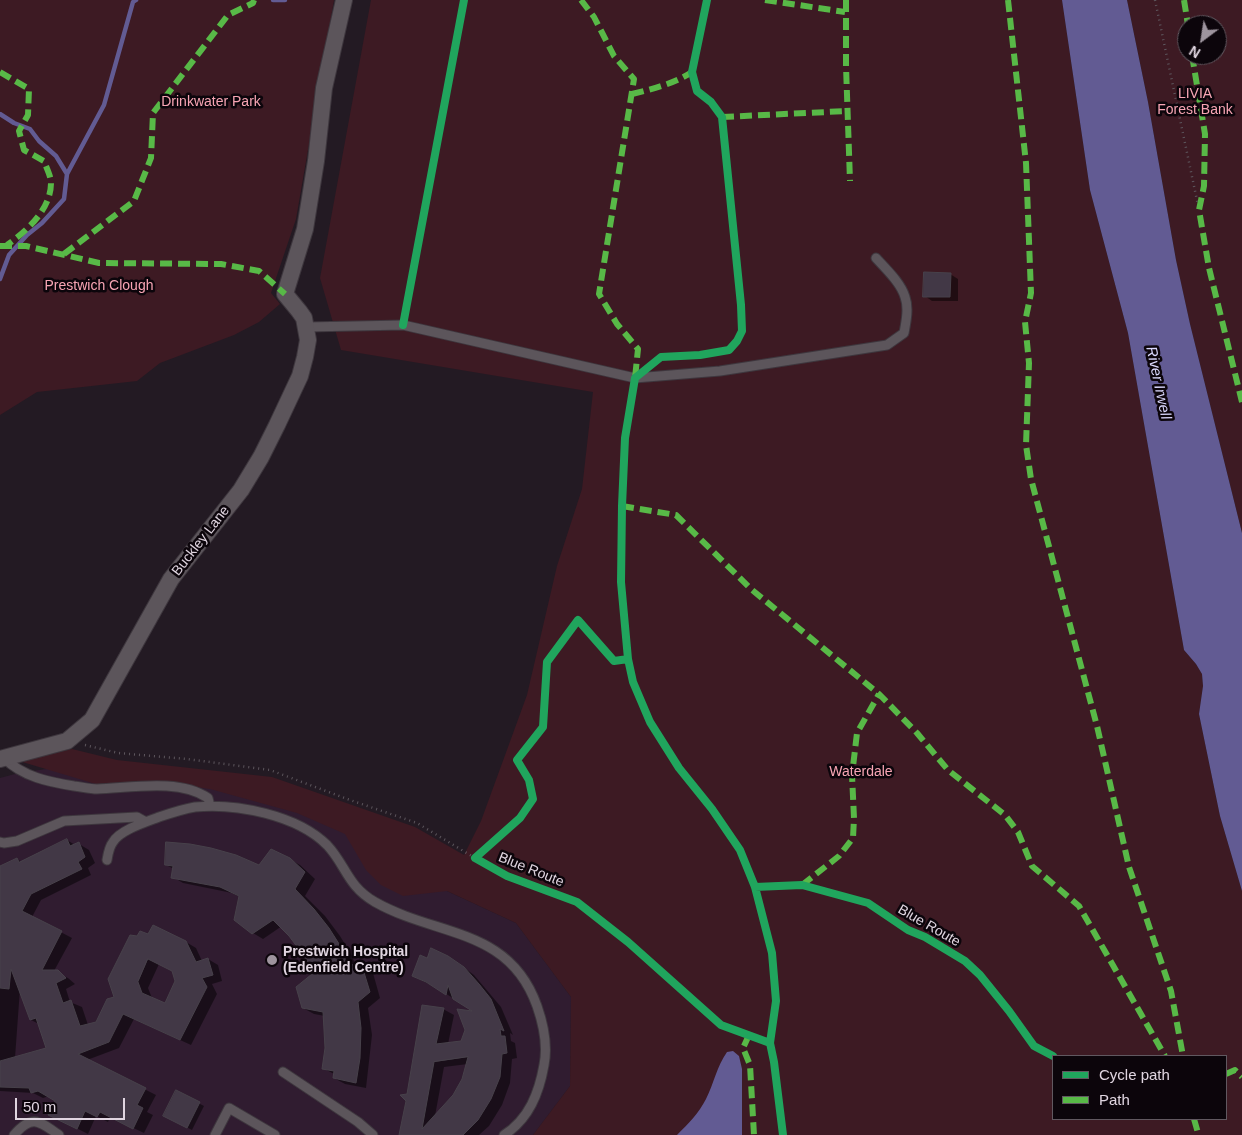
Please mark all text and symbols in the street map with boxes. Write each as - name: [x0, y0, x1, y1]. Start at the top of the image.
- north arrow: [1177, 15, 1227, 65]
- text: N: [1186, 43, 1203, 61]
- park label: LIVIA Forest Bank: [1157, 86, 1233, 118]
- park label: Drinkwater Park: [161, 94, 261, 110]
- park label: Prestwich Clough: [45, 278, 153, 294]
- water label: River Irwell: [1141, 345, 1175, 421]
- street label: Buckley Lane: [169, 503, 233, 579]
- park label: Waterdale: [829, 764, 893, 780]
- street label: Blue Route: [496, 849, 566, 891]
- street label: Blue Route: [895, 901, 963, 951]
- place label: Prestwich Hospital (Edenfield Centre): [283, 944, 408, 976]
- marker: Prestwich Hospital (Edenfield Centre): [265, 953, 279, 967]
- legend: [1052, 1055, 1227, 1120]
- text: Cycle path: [1099, 1066, 1170, 1083]
- scale bar: [18, 1088, 128, 1120]
- text: Path: [1099, 1091, 1130, 1108]
- text: 50 m: [23, 1098, 56, 1115]

